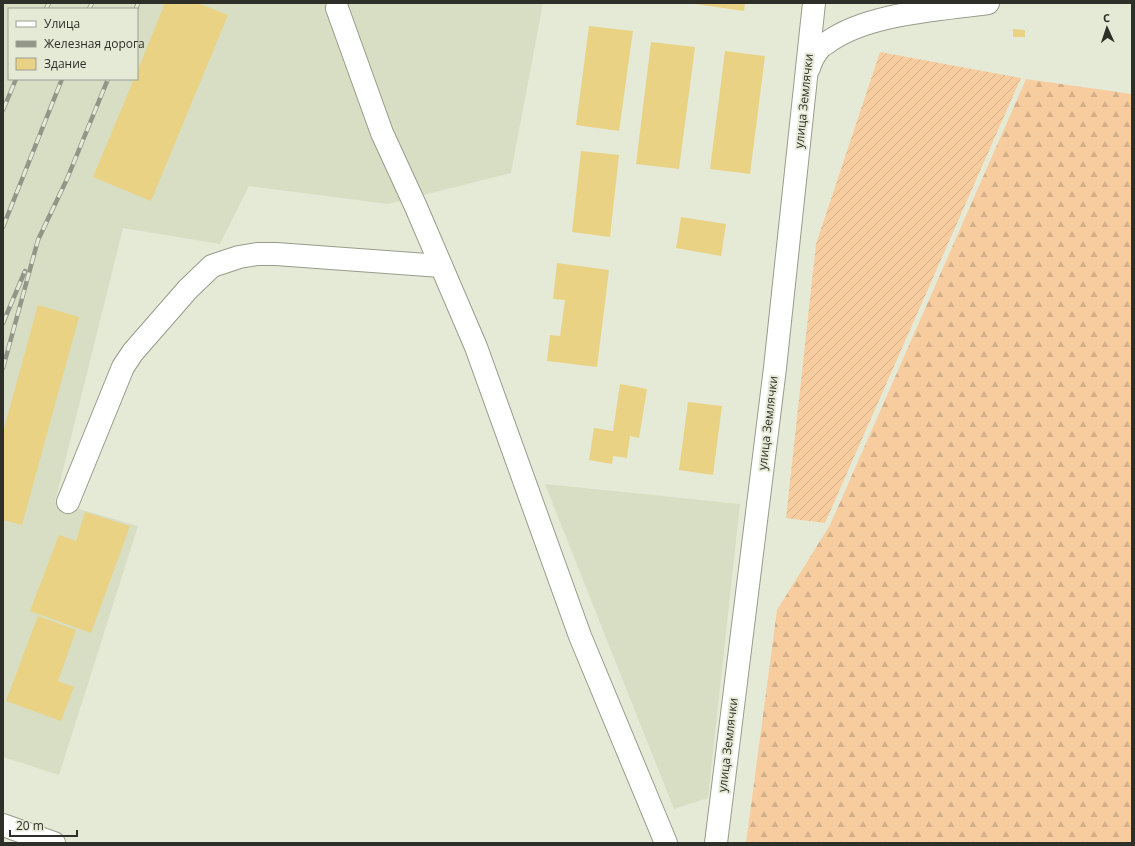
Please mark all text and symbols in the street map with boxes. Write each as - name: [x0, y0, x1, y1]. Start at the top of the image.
- legend: [8, 8, 138, 80]
- north arrow: [1087, 8, 1127, 48]
- text: С: [1103, 10, 1110, 25]
- text: Улица: [44, 15, 80, 32]
- text: Железная дорога: [44, 35, 145, 52]
- street label: улица Землячки: [790, 53, 817, 149]
- text: Здание: [44, 55, 87, 72]
- street label: улица Землячки: [753, 375, 782, 471]
- street label: улица Землячки: [713, 697, 742, 793]
- scale bar: [10, 812, 77, 838]
- text: 20 m: [16, 817, 44, 834]

